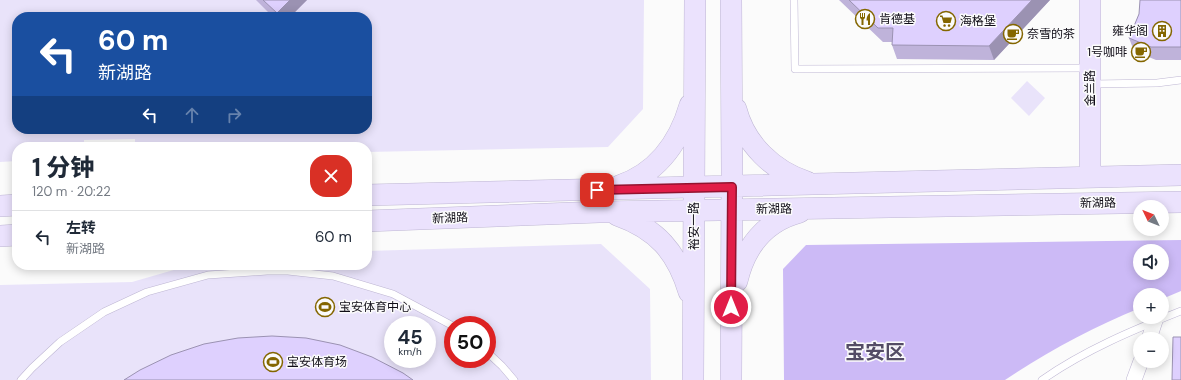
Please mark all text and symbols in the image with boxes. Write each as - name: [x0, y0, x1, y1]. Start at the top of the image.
- restaurant icon: 肯德基: [854, 8, 876, 30]
- supermarket icon: 海格堡: [935, 10, 957, 32]
- place label: 肯德基: [879, 11, 915, 27]
- place label: 海格堡: [960, 13, 996, 29]
- building icon: 雍华阁: [1151, 20, 1173, 42]
- text: 60 m: [98, 22, 168, 59]
- cafe icon: 奈雪的茶: [1002, 23, 1024, 45]
- place label: 雍华阁: [1112, 23, 1148, 39]
- place label: 奈雪的茶: [1027, 26, 1075, 42]
- icon: left: [32, 28, 84, 80]
- cafe icon: 1号咖啡: [1130, 41, 1152, 63]
- place label: 1号咖啡: [1087, 44, 1127, 60]
- text: 新湖路: [98, 61, 152, 85]
- street label: 金兰路: [1082, 70, 1098, 106]
- icon: left: [139, 104, 161, 126]
- icon: ahead: [181, 104, 203, 126]
- icon: right: [223, 104, 245, 126]
- text: 1 分钟: [32, 152, 94, 183]
- button: close: [310, 155, 352, 197]
- pin: [580, 173, 614, 207]
- icon: arrive: [586, 179, 608, 201]
- text: 120 m · 20:22: [32, 183, 111, 200]
- street label: 新湖路: [1080, 195, 1116, 211]
- north arrow: [1133, 200, 1169, 236]
- map controls: [1133, 200, 1169, 368]
- street label: 新湖路: [756, 201, 792, 217]
- street label: 裕安一路: [686, 202, 702, 250]
- street label: 新湖路: [432, 209, 468, 227]
- text: 左转: [66, 218, 96, 238]
- icon: left: [32, 226, 54, 248]
- text: 60 m: [315, 227, 352, 247]
- text: 新湖路: [66, 240, 105, 257]
- button: sound: [1133, 244, 1169, 280]
- position arrow: [710, 286, 752, 328]
- button: +: [1133, 288, 1169, 324]
- sports icon: 宝安体育中心: [314, 296, 336, 318]
- place label: 宝安体育中心: [339, 299, 411, 315]
- speed limit sign: 50: [444, 316, 496, 368]
- text: 45: [397, 324, 423, 350]
- button: −: [1133, 332, 1169, 368]
- district label: 宝安区: [845, 339, 905, 365]
- text: km/h: [398, 345, 422, 358]
- sports icon: 宝安体育场: [262, 351, 284, 373]
- place label: 宝安体育场: [287, 354, 347, 370]

